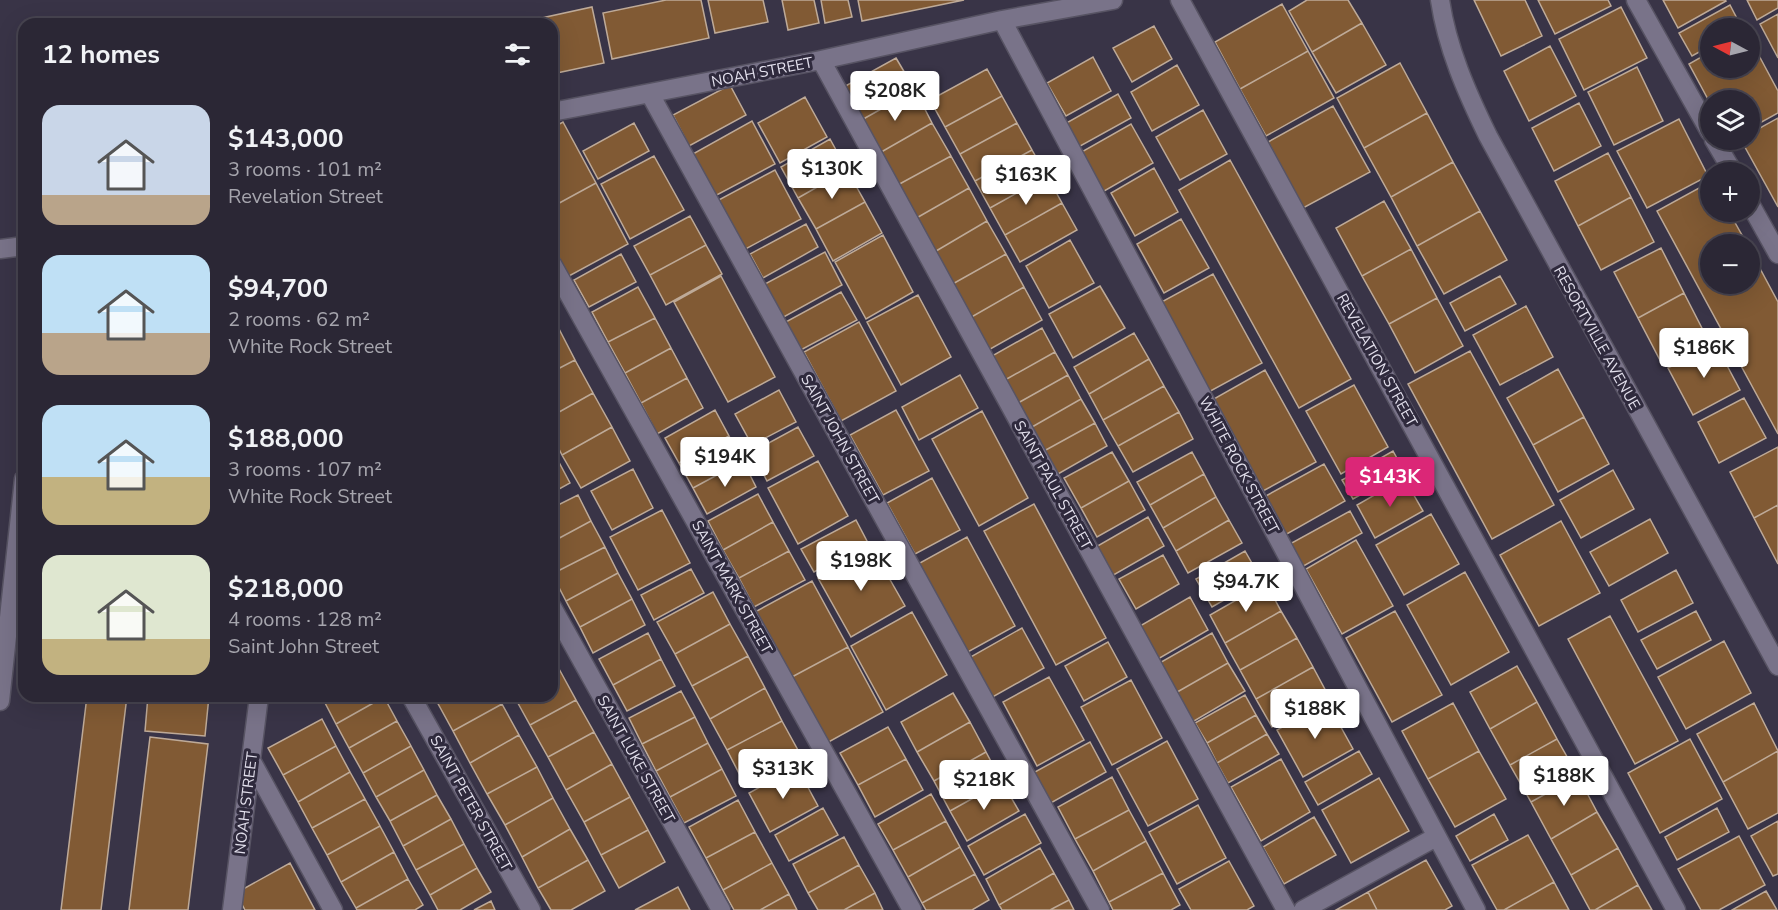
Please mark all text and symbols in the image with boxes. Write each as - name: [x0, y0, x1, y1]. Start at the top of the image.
- north arrow: [1700, 18, 1760, 78]
- map controls: [1700, 18, 1760, 294]
- text: 12 homes: [42, 37, 160, 72]
- icon: filters: [501, 38, 534, 71]
- street label: NOAH STREET: [710, 52, 814, 92]
- pin: $208K: [853, 71, 937, 122]
- text: $208K: [864, 77, 926, 104]
- button: layers: [1700, 90, 1760, 150]
- text: $143,000: [228, 121, 344, 156]
- icon: home: [90, 129, 162, 201]
- pin: $130K: [790, 149, 874, 200]
- text: $130K: [801, 155, 863, 182]
- pin: $163K: [984, 155, 1068, 206]
- text: 3 rooms · 101 m²: [228, 156, 382, 183]
- text: $163K: [995, 161, 1057, 188]
- button: +: [1700, 162, 1760, 222]
- text: Revelation Street: [228, 183, 383, 210]
- button: −: [1700, 234, 1760, 294]
- street label: RESORTVILLE AVENUE: [1549, 263, 1645, 413]
- text: $94,700: [228, 271, 328, 306]
- icon: home: [90, 279, 162, 351]
- street label: REVELATION STREET: [1332, 290, 1422, 430]
- text: 2 rooms · 62 m²: [228, 306, 370, 333]
- pin: $186K: [1662, 328, 1746, 379]
- text: White Rock Street: [228, 333, 392, 360]
- text: $186K: [1673, 334, 1735, 361]
- street label: SAINT JOHN STREET: [796, 371, 884, 507]
- street label: WHITE ROCK STREET: [1194, 393, 1284, 537]
- street label: SAINT PAUL STREET: [1009, 417, 1097, 553]
- text: $188,000: [228, 421, 344, 456]
- icon: home: [90, 429, 162, 501]
- pin: $194K: [683, 437, 767, 488]
- text: $194K: [694, 443, 756, 470]
- text: 3 rooms · 107 m²: [228, 456, 382, 483]
- pin: $143K: [1348, 457, 1432, 508]
- text: $143K: [1359, 463, 1421, 490]
- text: White Rock Street: [228, 483, 392, 510]
- street label: SAINT MARK STREET: [687, 517, 777, 657]
- pin: $198K: [819, 541, 903, 592]
- text: $198K: [830, 547, 892, 574]
- pin: $94.7K: [1197, 562, 1295, 613]
- text: $94.7K: [1213, 568, 1279, 595]
- text: $218,000: [228, 571, 344, 606]
- icon: home: [90, 579, 162, 651]
- text: 4 rooms · 128 m²: [228, 606, 382, 633]
- text: Saint John Street: [228, 633, 379, 660]
- pin: $188K: [1273, 689, 1357, 740]
- street label: SAINT LUKE STREET: [593, 692, 679, 826]
- text: $188K: [1284, 695, 1346, 722]
- street label: SAINT PETER STREET: [425, 732, 517, 874]
- pin: $313K: [741, 749, 825, 800]
- street label: NOAH STREET: [230, 751, 262, 855]
- text: $313K: [752, 755, 814, 782]
- pin: $188K: [1522, 756, 1606, 807]
- pin: $218K: [942, 760, 1026, 811]
- text: $188K: [1533, 762, 1595, 789]
- text: $218K: [953, 766, 1015, 793]

